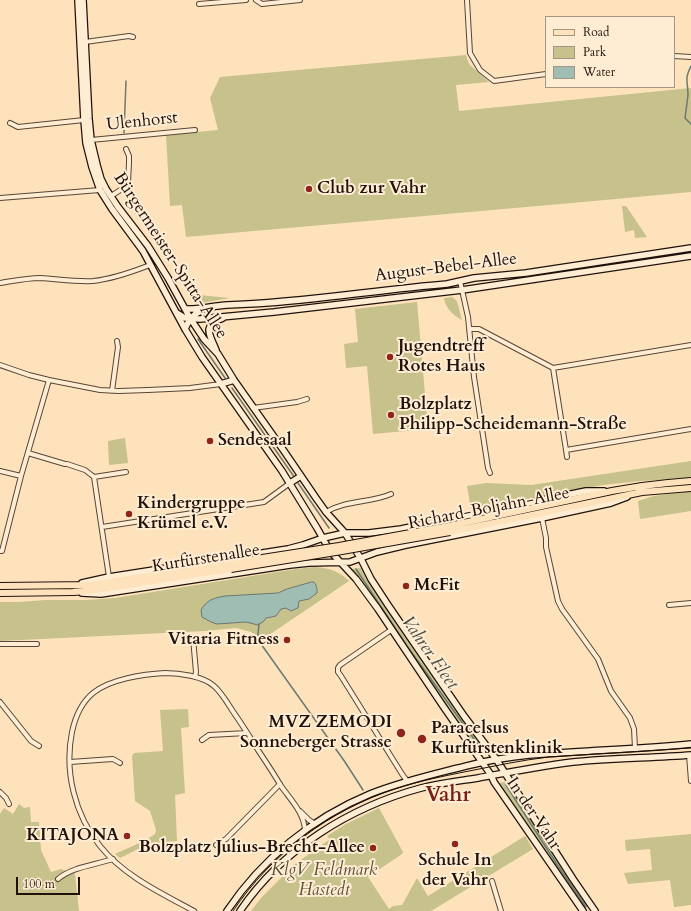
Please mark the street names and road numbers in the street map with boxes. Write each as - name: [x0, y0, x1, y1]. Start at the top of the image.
- street label: Ulenhorst: [105, 108, 179, 136]
- street label: Bürgermeister-Spitta-Allee: [109, 169, 231, 343]
- street label: August-Bebel-Allee: [374, 249, 518, 287]
- street label: Richard-Boljahn-Allee: [407, 483, 571, 535]
- street label: Kurfürstenallee: [151, 540, 261, 578]
- street label: In der Vahr: [501, 774, 565, 854]

